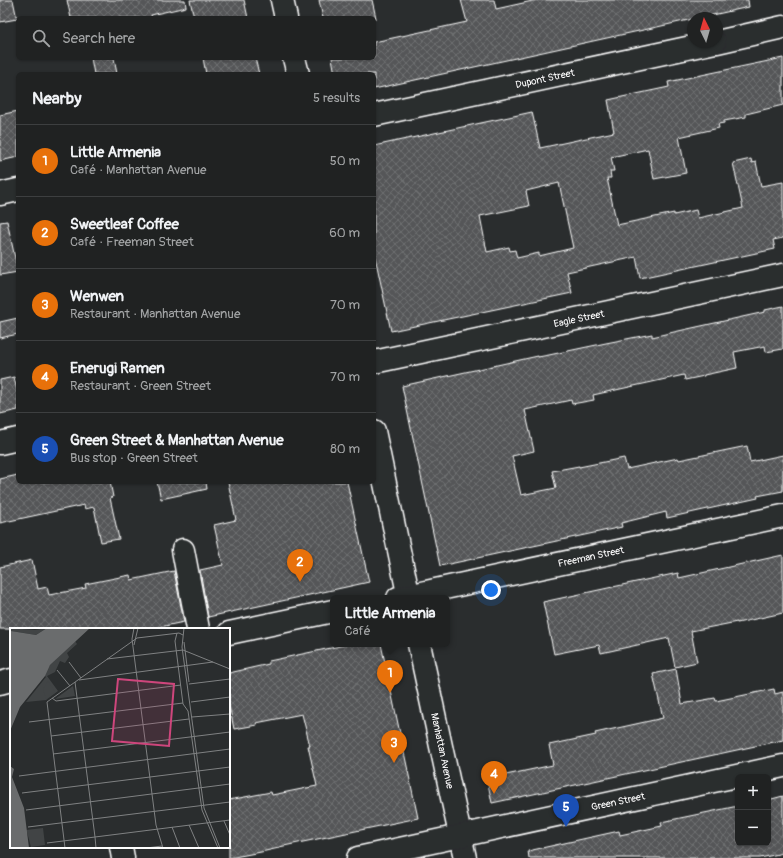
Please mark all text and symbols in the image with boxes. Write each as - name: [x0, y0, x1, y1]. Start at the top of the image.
- north arrow: [687, 12, 723, 48]
- search box: [16, 16, 376, 60]
- icon: search: [30, 27, 52, 49]
- text: Search here: [62, 29, 135, 48]
- street label: Dupont Street: [514, 67, 577, 91]
- text: Nearby: [32, 88, 81, 109]
- text: 5 results: [313, 90, 360, 106]
- text: Little Armenia: [70, 143, 161, 162]
- text: 1: [42, 153, 48, 169]
- text: 50 m: [330, 153, 360, 169]
- text: Café · Manhattan Avenue: [70, 162, 207, 178]
- text: Sweetleaf Coffee: [70, 215, 179, 234]
- text: 2: [41, 225, 49, 241]
- text: 60 m: [329, 225, 360, 241]
- text: Café · Freeman Street: [70, 234, 194, 250]
- text: Wenwen: [70, 287, 124, 306]
- text: 3: [41, 297, 49, 313]
- text: 70 m: [330, 297, 360, 313]
- text: Restaurant · Manhattan Avenue: [70, 306, 240, 322]
- street label: Eagle Street: [553, 308, 606, 330]
- text: Enerugi Ramen: [70, 359, 165, 378]
- text: 4: [41, 369, 49, 385]
- text: 70 m: [330, 369, 360, 385]
- text: Restaurant · Green Street: [70, 378, 211, 394]
- text: Green Street & Manhattan Avenue: [70, 431, 284, 450]
- text: 5: [41, 441, 49, 457]
- text: 80 m: [330, 441, 360, 457]
- text: Bus stop · Green Street: [70, 450, 198, 466]
- street label: Freeman Street: [557, 544, 626, 570]
- pin: 2: [287, 549, 313, 582]
- your location: [481, 580, 501, 600]
- popup: [330, 595, 450, 647]
- text: Little Armenia: [344, 604, 436, 623]
- text: Café: [344, 623, 371, 639]
- inset map: [10, 628, 230, 848]
- pin: 1: [377, 660, 403, 693]
- street label: Manhattan Avenue: [428, 712, 456, 790]
- pin: 3: [381, 730, 407, 763]
- pin: 4: [481, 761, 507, 794]
- map controls: [735, 774, 771, 846]
- button: +: [735, 774, 771, 810]
- street label: Green Street: [590, 790, 647, 814]
- pin: 5: [553, 794, 579, 827]
- button: −: [735, 810, 771, 846]

